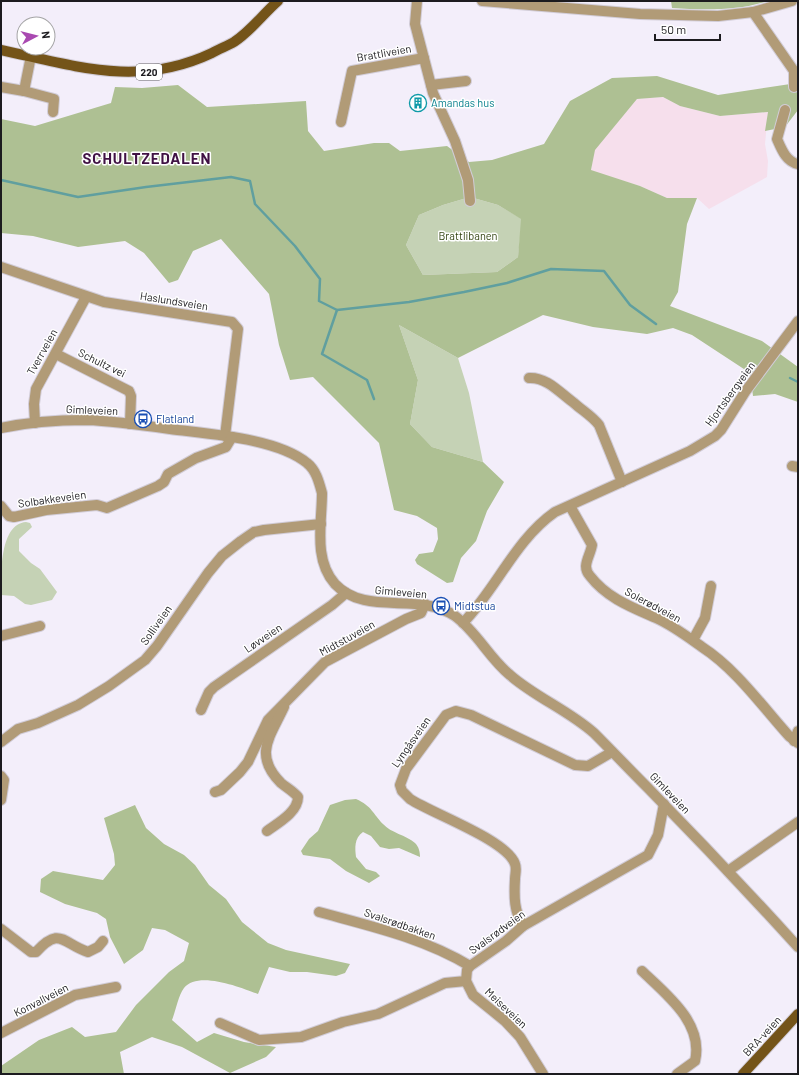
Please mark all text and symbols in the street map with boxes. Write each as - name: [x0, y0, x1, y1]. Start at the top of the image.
- north arrow: [16, 16, 56, 56]
- scale bar: [655, 16, 720, 42]
- text: 50 m: [661, 22, 686, 36]
- text: N: [40, 30, 53, 39]
- street label: Brattliveien: [356, 41, 412, 64]
- road number: 220: [136, 64, 162, 80]
- building icon: Amandas hus: [408, 93, 428, 113]
- place label: Amandas hus: [431, 96, 494, 109]
- district label: SCHULTZEDALEN: [82, 149, 212, 167]
- park label: Brattlibanen: [438, 229, 498, 242]
- street label: Haslundsveien: [139, 289, 209, 312]
- street label: Tverrveien: [24, 326, 60, 377]
- street label: Schultz vei: [76, 345, 128, 380]
- street label: Hjortsbergveien: [702, 359, 757, 428]
- street label: Gimleveien: [66, 402, 118, 417]
- bus stop icon: Flatland: [133, 409, 153, 429]
- place label: Flatland: [156, 412, 194, 425]
- street label: Solbakkeveien: [17, 487, 87, 510]
- street label: Gimleveien: [374, 583, 428, 600]
- street label: Solerødveien: [623, 584, 684, 625]
- bus stop icon: Midtstua: [431, 596, 451, 616]
- place label: Midtstua: [454, 599, 495, 612]
- street label: Solliveien: [137, 602, 174, 647]
- street label: Midtstuveien: [317, 617, 377, 658]
- street label: Løvveien: [241, 620, 284, 655]
- street label: Lyngåsveien: [388, 714, 433, 770]
- street label: Gimleveien: [647, 769, 693, 816]
- street label: Svalsrødbakken: [363, 905, 438, 942]
- street label: Svalsrødveien: [466, 907, 527, 956]
- street label: Konvallveien: [11, 980, 70, 1019]
- street label: Meiseveien: [483, 985, 530, 1031]
- street label: BRA-veien: [740, 1013, 784, 1058]

